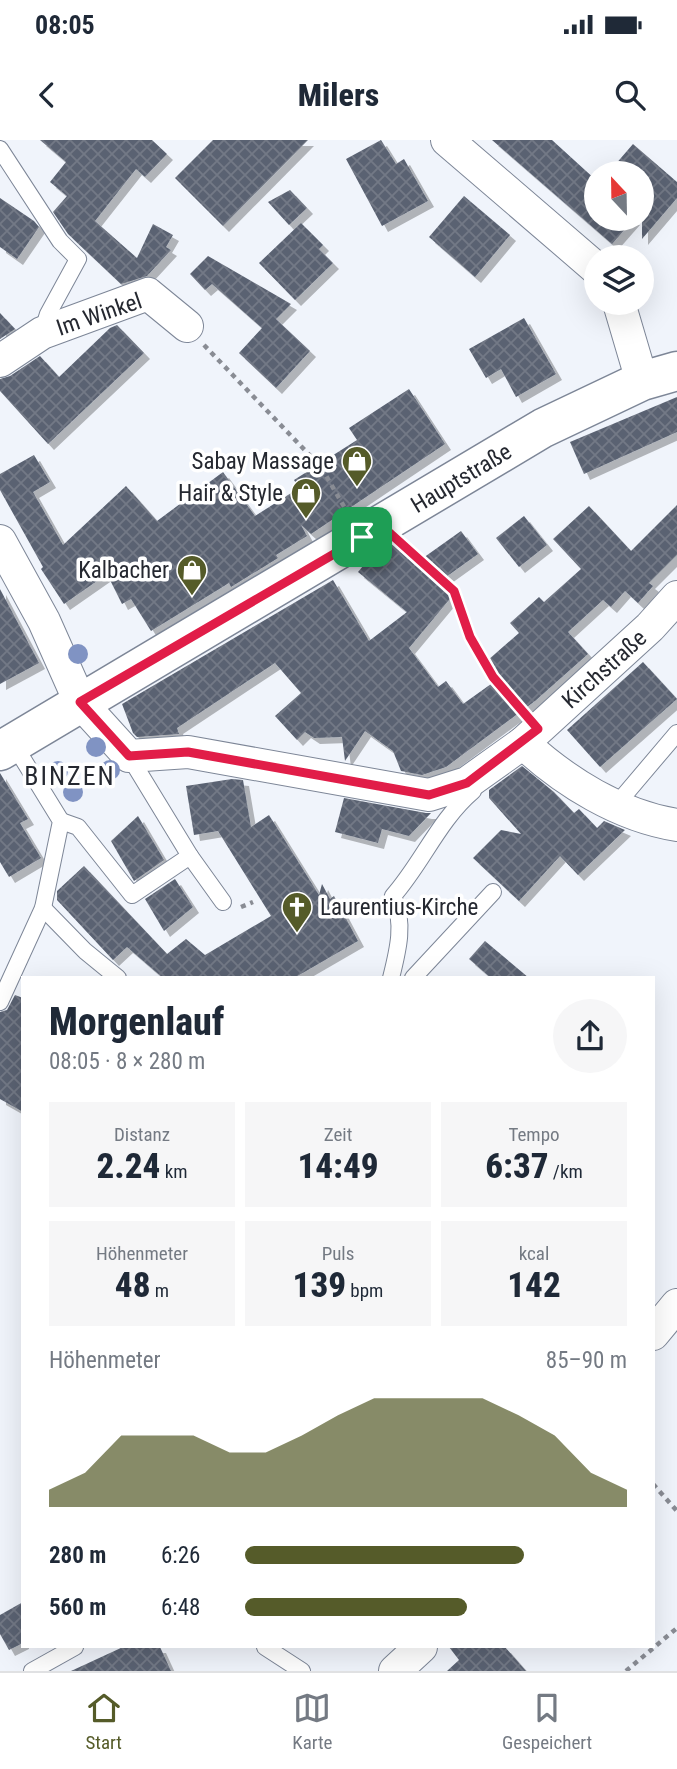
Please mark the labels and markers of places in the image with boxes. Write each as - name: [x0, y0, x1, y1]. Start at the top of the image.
- shop icon: Sabay Massage: [340, 444, 374, 488]
- place label: Sabay Massage: [191, 448, 334, 475]
- shop icon: Hair & Style: [289, 476, 323, 520]
- place label: Hair & Style: [178, 480, 283, 507]
- pin: [332, 507, 392, 567]
- shop icon: Kalbacher: [175, 553, 209, 597]
- place label: Kalbacher: [78, 557, 169, 584]
- church icon: Laurentius-Kirche: [280, 890, 314, 934]
- place label: Laurentius-Kirche: [320, 894, 478, 921]

